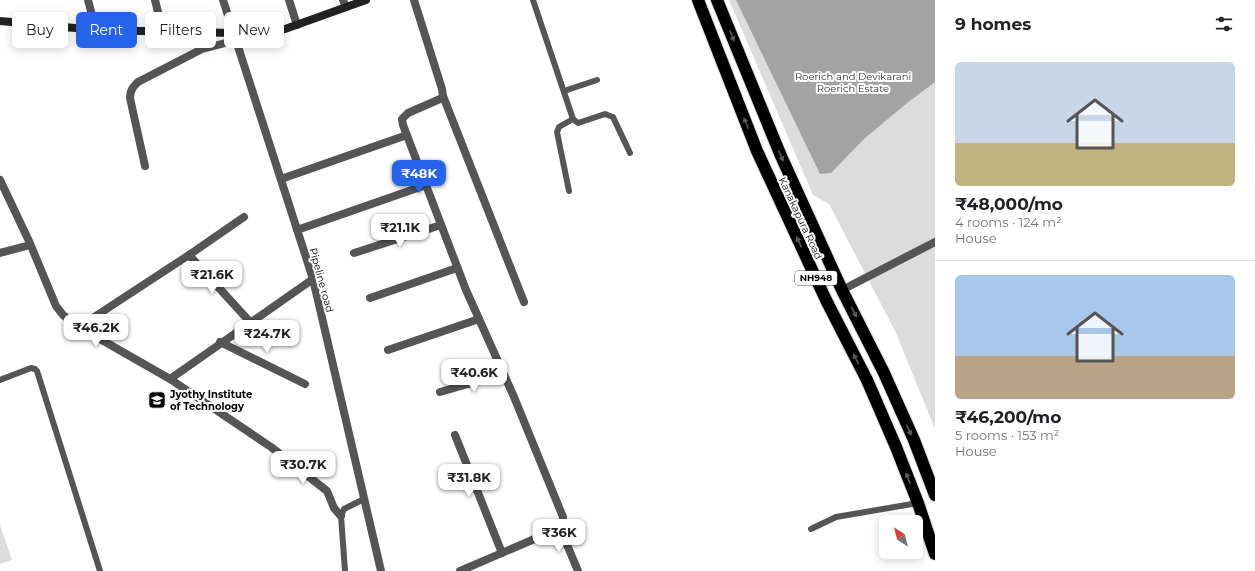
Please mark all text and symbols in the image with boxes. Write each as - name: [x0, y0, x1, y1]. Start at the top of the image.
- chip: Buy: [12, 12, 68, 48]
- chip: Rent: [76, 12, 137, 48]
- chip: Filters: [145, 12, 216, 48]
- chip: New: [224, 12, 284, 48]
- icon: filters: [1213, 13, 1235, 35]
- text: 9 homes: [955, 14, 1031, 34]
- one-way arrow: [728, 30, 735, 42]
- park label: Roerich and Devikarani Roerich Estate: [795, 70, 911, 95]
- icon: home: [1059, 88, 1131, 160]
- one-way arrow: [742, 117, 748, 129]
- one-way arrow: [778, 151, 784, 162]
- pin: ₹48K: [395, 160, 443, 194]
- text: ₹48K: [401, 165, 437, 181]
- street label: Kanakapura Road: [776, 175, 825, 261]
- text: ₹48,000/mo: [955, 194, 1063, 214]
- pin: ₹21.1K: [367, 214, 433, 248]
- text: 4 rooms · 124 m²: [955, 214, 1062, 230]
- text: ₹21.1K: [380, 219, 420, 235]
- text: House: [955, 230, 997, 246]
- one-way arrow: [796, 236, 802, 248]
- street label: Pipeline road: [307, 246, 336, 314]
- pin: ₹21.6K: [179, 261, 245, 295]
- text: ₹21.6K: [190, 266, 234, 282]
- road number: NH948: [795, 271, 837, 285]
- icon: home: [1059, 301, 1131, 373]
- one-way arrow: [851, 306, 857, 318]
- pin: ₹46.2K: [63, 314, 129, 348]
- text: ₹46.2K: [72, 319, 120, 335]
- pin: ₹24.7K: [234, 320, 300, 354]
- text: ₹24.7K: [243, 325, 291, 341]
- one-way arrow: [853, 353, 859, 365]
- pin: ₹40.6K: [441, 359, 507, 393]
- text: ₹40.6K: [450, 364, 498, 380]
- place label: Jyothy Institute of Technology: [169, 388, 252, 413]
- school or university icon: Jyothy Institute of Technology: [147, 390, 167, 410]
- text: ₹46,200/mo: [955, 407, 1061, 427]
- one-way arrow: [906, 424, 912, 435]
- text: 5 rooms · 153 m²: [955, 427, 1059, 443]
- text: House: [955, 443, 997, 459]
- pin: ₹30.7K: [270, 451, 336, 485]
- text: ₹30.7K: [280, 456, 326, 472]
- pin: ₹31.8K: [436, 464, 502, 498]
- text: ₹31.8K: [447, 469, 491, 485]
- one-way arrow: [905, 471, 911, 483]
- north arrow: [879, 515, 923, 559]
- map controls: [879, 515, 923, 559]
- pin: ₹36K: [535, 519, 583, 553]
- text: ₹36K: [541, 524, 577, 540]

